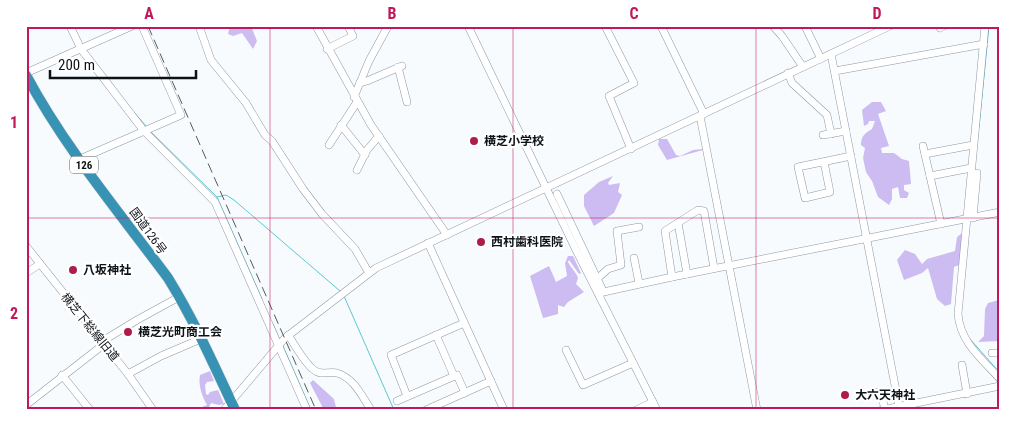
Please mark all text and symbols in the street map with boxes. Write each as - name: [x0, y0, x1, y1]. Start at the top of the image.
- text: A: [144, 4, 154, 23]
- text: B: [388, 4, 397, 23]
- text: C: [629, 4, 639, 23]
- text: D: [872, 4, 882, 23]
- scale bar: [50, 48, 196, 80]
- text: 200 m: [58, 56, 95, 74]
- text: 1: [10, 113, 18, 132]
- place label: 横芝小学校: [484, 134, 544, 148]
- marker: 横芝小学校: [468, 135, 480, 147]
- road number: 126: [70, 156, 98, 174]
- street label: 国道126号: [127, 205, 169, 257]
- place label: 西村歯科医院: [491, 235, 563, 249]
- marker: 西村歯科医院: [475, 236, 487, 248]
- place label: 八坂神社: [83, 263, 131, 277]
- marker: 八坂神社: [67, 264, 79, 276]
- street label: 横芝下総線旧道: [58, 290, 122, 364]
- text: 2: [10, 304, 18, 323]
- place label: 横芝光町商工会: [138, 325, 222, 339]
- marker: 横芝光町商工会: [122, 326, 134, 338]
- place label: 大六天神社: [855, 388, 915, 402]
- marker: 大六天神社: [839, 389, 851, 401]

